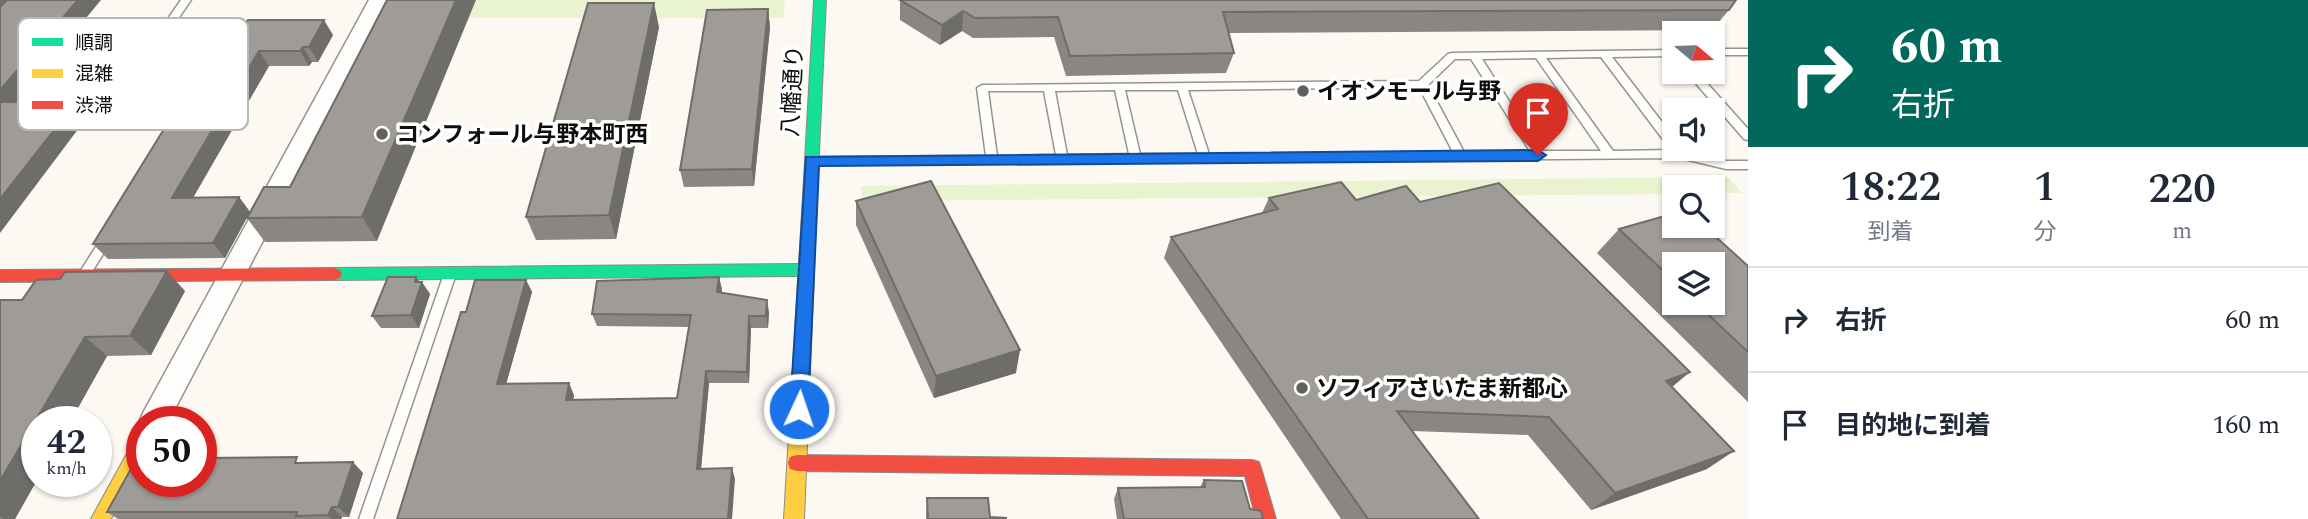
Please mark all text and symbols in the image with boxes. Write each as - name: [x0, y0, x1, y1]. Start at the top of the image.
- text: 60 m: [1891, 10, 2002, 85]
- legend: [18, 18, 248, 130]
- north arrow: [1662, 21, 1726, 84]
- map controls: [1662, 21, 1725, 315]
- icon: right: [1776, 28, 1867, 119]
- text: 順調: [75, 29, 113, 58]
- street label: 八幡通り: [774, 44, 813, 138]
- text: 混雑: [75, 60, 113, 89]
- place label: イオンモール与野: [1317, 75, 1501, 110]
- text: 右折: [1891, 81, 1955, 130]
- marker: イオンモール与野: [1295, 83, 1311, 99]
- pin: [1508, 83, 1568, 155]
- text: 渋滞: [75, 92, 113, 121]
- icon: arrive: [1519, 94, 1557, 132]
- button: sound: [1662, 98, 1725, 161]
- place label: コンフォール与野本町西: [396, 118, 648, 153]
- marker: コンフォール与野本町西: [374, 126, 390, 142]
- text: 18:22: [1840, 156, 1941, 219]
- text: 1: [2033, 156, 2056, 219]
- text: 220: [2148, 158, 2216, 221]
- button: search: [1662, 175, 1725, 238]
- text: m: [2172, 214, 2192, 249]
- text: 到着: [1868, 215, 1914, 250]
- text: 分: [2033, 215, 2056, 250]
- button: layers: [1662, 252, 1725, 315]
- text: 60 m: [2225, 300, 2280, 340]
- icon: right: [1776, 301, 1814, 339]
- text: 右折: [1835, 301, 1887, 341]
- position arrow: [762, 372, 836, 446]
- place label: ソフィアさいたま新都心: [1316, 372, 1568, 407]
- marker: ソフィアさいたま新都心: [1294, 380, 1310, 396]
- text: 160 m: [2212, 405, 2280, 445]
- speed limit sign: 50: [126, 406, 217, 497]
- icon: arrive: [1776, 406, 1814, 444]
- text: 目的地に到着: [1835, 406, 1991, 446]
- text: 42: [47, 416, 86, 469]
- text: km/h: [46, 455, 87, 482]

